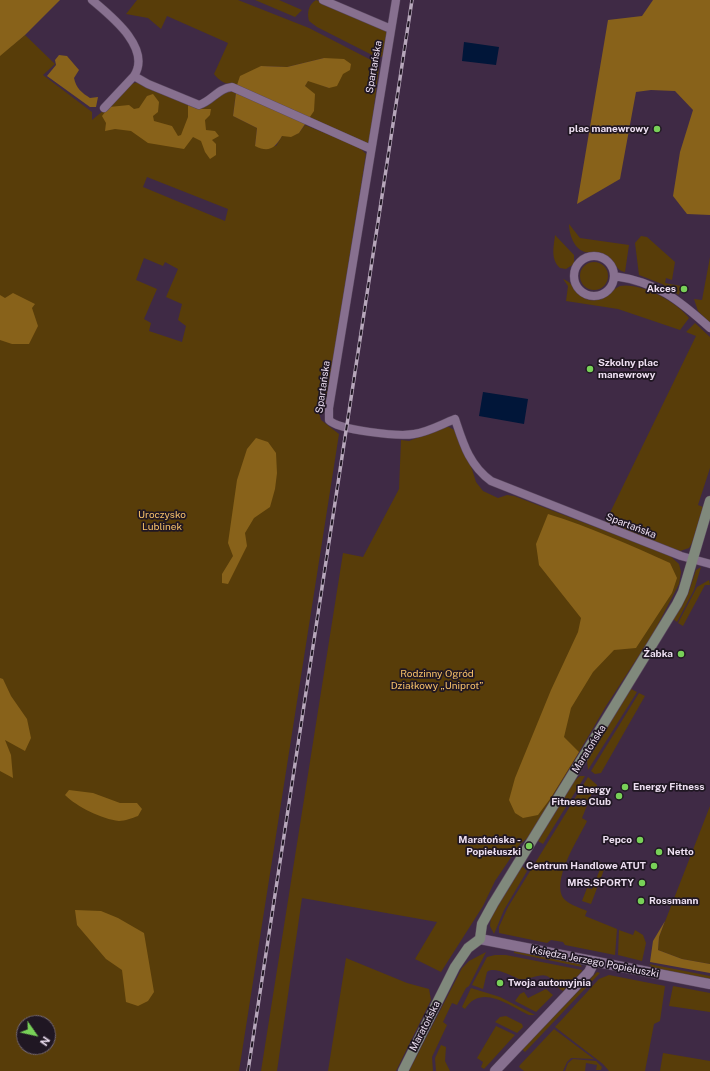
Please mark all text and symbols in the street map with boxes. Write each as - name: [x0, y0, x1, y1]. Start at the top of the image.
- street label: Spartańska: [363, 40, 385, 94]
- place label: plac manewrowy: [569, 123, 649, 135]
- marker: plac manewrowy: [652, 124, 662, 134]
- place label: Akces: [647, 283, 676, 295]
- marker: Akces: [679, 284, 689, 294]
- place label: Szkolny plac manewrowy: [598, 357, 658, 380]
- street label: Spartańska: [313, 360, 333, 414]
- marker: Szkolny plac manewrowy: [585, 364, 595, 374]
- park label: Uroczysko Lublinek: [138, 509, 186, 532]
- street label: Spartańska: [604, 511, 658, 541]
- place label: Żabka: [643, 648, 673, 660]
- marker: Żabka: [676, 649, 686, 659]
- park label: Rodzinny Ogród Działkowy „Uniprot”: [391, 668, 483, 692]
- street label: Maratońska: [569, 723, 609, 775]
- place label: Energy Fitness: [633, 781, 704, 793]
- marker: Energy Fitness: [620, 782, 630, 792]
- place label: Energy Fitness Club: [551, 784, 611, 808]
- marker: Energy Fitness Club: [614, 791, 624, 801]
- place label: Maratońska - Popiełuszki: [458, 834, 521, 858]
- place label: Pepco: [603, 834, 632, 846]
- marker: Pepco: [635, 835, 645, 845]
- marker: Maratońska - Popiełuszki: [524, 841, 534, 851]
- place label: Netto: [667, 846, 694, 858]
- marker: Netto: [654, 847, 664, 857]
- place label: Centrum Handlowe ATUT: [526, 860, 646, 872]
- marker: Centrum Handlowe ATUT: [649, 861, 659, 871]
- place label: MRS.SPORTY: [567, 877, 634, 889]
- marker: MRS.SPORTY: [637, 878, 647, 888]
- place label: Rossmann: [649, 895, 698, 907]
- marker: Rossmann: [636, 896, 646, 906]
- street label: Księdza Jerzego Popiełuszki: [530, 944, 660, 980]
- place label: Twoja automyjnia: [508, 977, 591, 989]
- marker: Twoja automyjnia: [495, 978, 505, 988]
- street label: Maratońska: [407, 999, 443, 1053]
- north arrow: [16, 1015, 56, 1055]
- text: N: [38, 1034, 53, 1048]

